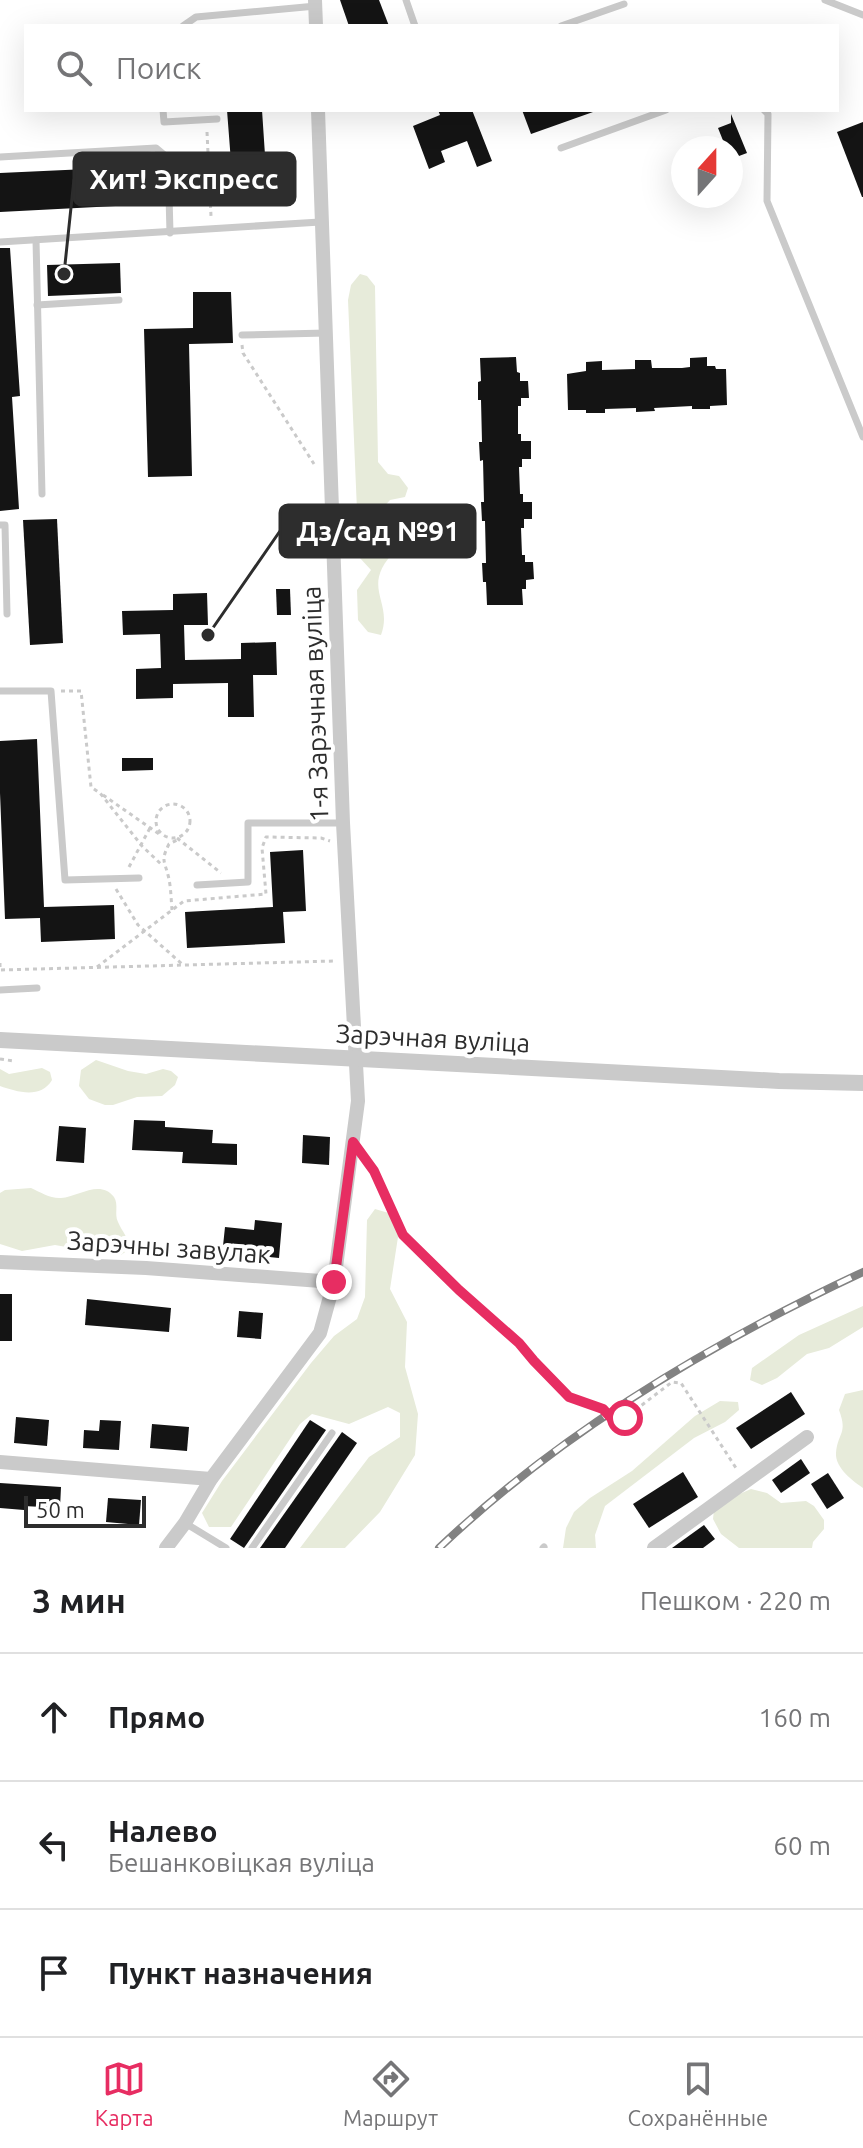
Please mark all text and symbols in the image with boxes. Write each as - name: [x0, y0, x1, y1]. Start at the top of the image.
- search box: [24, 24, 839, 112]
- icon: search: [52, 46, 96, 90]
- text: Поиск: [116, 51, 201, 85]
- north arrow: [671, 136, 743, 208]
- callout: Хит! Экспресс: [74, 153, 295, 205]
- text: Хит! Экспресс: [90, 163, 278, 194]
- callout: Дз/сад №91: [280, 505, 475, 557]
- text: Дз/сад №91: [296, 515, 460, 546]
- street label: 1-я Зарэчная вуліца: [296, 585, 334, 823]
- street label: Зарэчная вуліца: [335, 1018, 531, 1058]
- street label: Зарэчны завулак: [66, 1225, 272, 1269]
- route end: [316, 1264, 352, 1300]
- route start: [607, 1400, 643, 1436]
- scale bar: [24, 1492, 146, 1528]
- text: 50 m: [36, 1497, 85, 1522]
- text: 3 мин: [32, 1581, 126, 1619]
- text: Пешком · 220 m: [640, 1586, 831, 1615]
- icon: ahead: [32, 1695, 76, 1739]
- text: Прямо: [108, 1700, 205, 1734]
- text: 160 m: [759, 1703, 831, 1732]
- text: Налево: [108, 1814, 218, 1848]
- icon: left: [32, 1823, 76, 1867]
- text: 60 m: [773, 1831, 831, 1860]
- text: Бешанковіцкая вуліца: [108, 1848, 375, 1877]
- icon: arrive: [32, 1951, 76, 1995]
- text: Пункт назначения: [108, 1956, 373, 1990]
- tab: Карта: [95, 2057, 153, 2130]
- tab: Маршрут: [343, 2057, 438, 2130]
- tab: Сохранённые: [628, 2057, 768, 2130]

